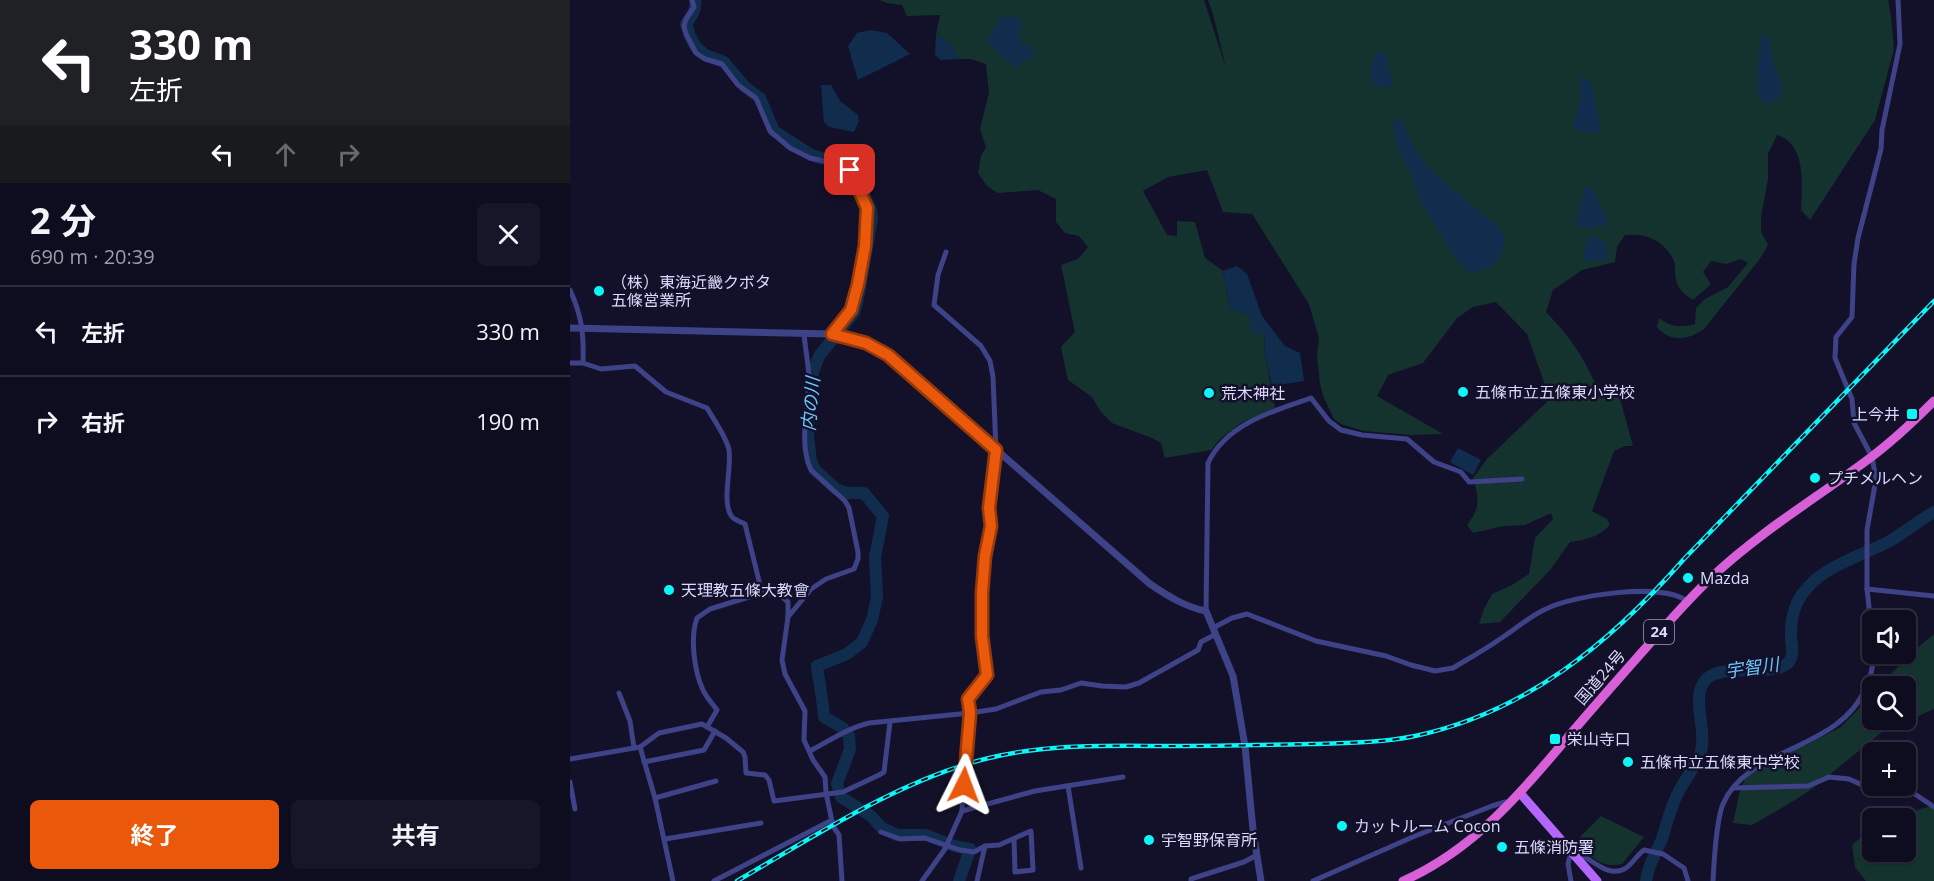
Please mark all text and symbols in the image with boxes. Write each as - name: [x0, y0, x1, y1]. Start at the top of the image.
- text: 330 m: [129, 15, 253, 72]
- icon: left: [30, 24, 108, 102]
- text: 左折: [129, 71, 183, 108]
- icon: left: [206, 138, 239, 171]
- icon: ahead: [269, 138, 302, 171]
- icon: right: [332, 138, 365, 171]
- pin: [824, 144, 875, 195]
- icon: arrive: [833, 153, 866, 186]
- text: 2 分: [30, 196, 96, 245]
- button: close: [477, 203, 540, 266]
- text: 690 m · 20:39: [30, 243, 155, 270]
- place label: （株）東海近畿クボタ 五條営業所: [611, 271, 771, 311]
- marker: （株）東海近畿クボタ 五條営業所: [592, 284, 606, 298]
- icon: left: [30, 315, 63, 348]
- text: 330 m: [476, 316, 540, 346]
- text: 左折: [81, 317, 125, 347]
- water label: 内の川: [796, 374, 824, 432]
- place label: 五條市立五條東小学校: [1475, 381, 1635, 403]
- place label: 荒木神社: [1221, 382, 1285, 404]
- marker: 五條市立五條東小学校: [1456, 385, 1470, 399]
- marker: 荒木神社: [1202, 386, 1216, 400]
- place label: 上今井: [1852, 403, 1900, 425]
- icon: right: [30, 405, 63, 438]
- text: 190 m: [476, 406, 540, 436]
- text: 右折: [81, 407, 125, 437]
- marker: 上今井: [1905, 407, 1919, 421]
- place label: プチメルヘン: [1827, 467, 1923, 489]
- marker: プチメルヘン: [1808, 471, 1822, 485]
- place label: Mazda: [1700, 567, 1749, 589]
- marker: Mazda: [1681, 571, 1695, 585]
- place label: 天理教五條大教會: [681, 579, 809, 601]
- marker: 天理教五條大教會: [662, 583, 676, 597]
- map controls: [1862, 610, 1916, 862]
- button: sound: [1862, 610, 1916, 664]
- road number: 24: [1644, 620, 1674, 644]
- street label: 国道24号: [1570, 645, 1630, 709]
- water label: 宇智川: [1723, 651, 1782, 683]
- button: search: [1862, 676, 1916, 730]
- place label: 栄山寺口: [1567, 728, 1631, 750]
- marker: 栄山寺口: [1548, 732, 1562, 746]
- button: +: [1862, 742, 1916, 796]
- place label: 五條市立五條東中学校: [1640, 751, 1800, 773]
- position arrow: [932, 753, 996, 817]
- marker: 五條市立五條東中学校: [1621, 755, 1635, 769]
- button: 終了: [30, 800, 279, 869]
- button: 共有: [291, 800, 540, 869]
- button: −: [1862, 808, 1916, 862]
- place label: カットルーム Cocon: [1354, 815, 1500, 837]
- marker: カットルーム Cocon: [1335, 819, 1349, 833]
- place label: 宇智野保育所: [1161, 829, 1257, 851]
- marker: 宇智野保育所: [1142, 833, 1156, 847]
- place label: 五條消防署: [1514, 836, 1594, 858]
- marker: 五條消防署: [1495, 840, 1509, 854]

